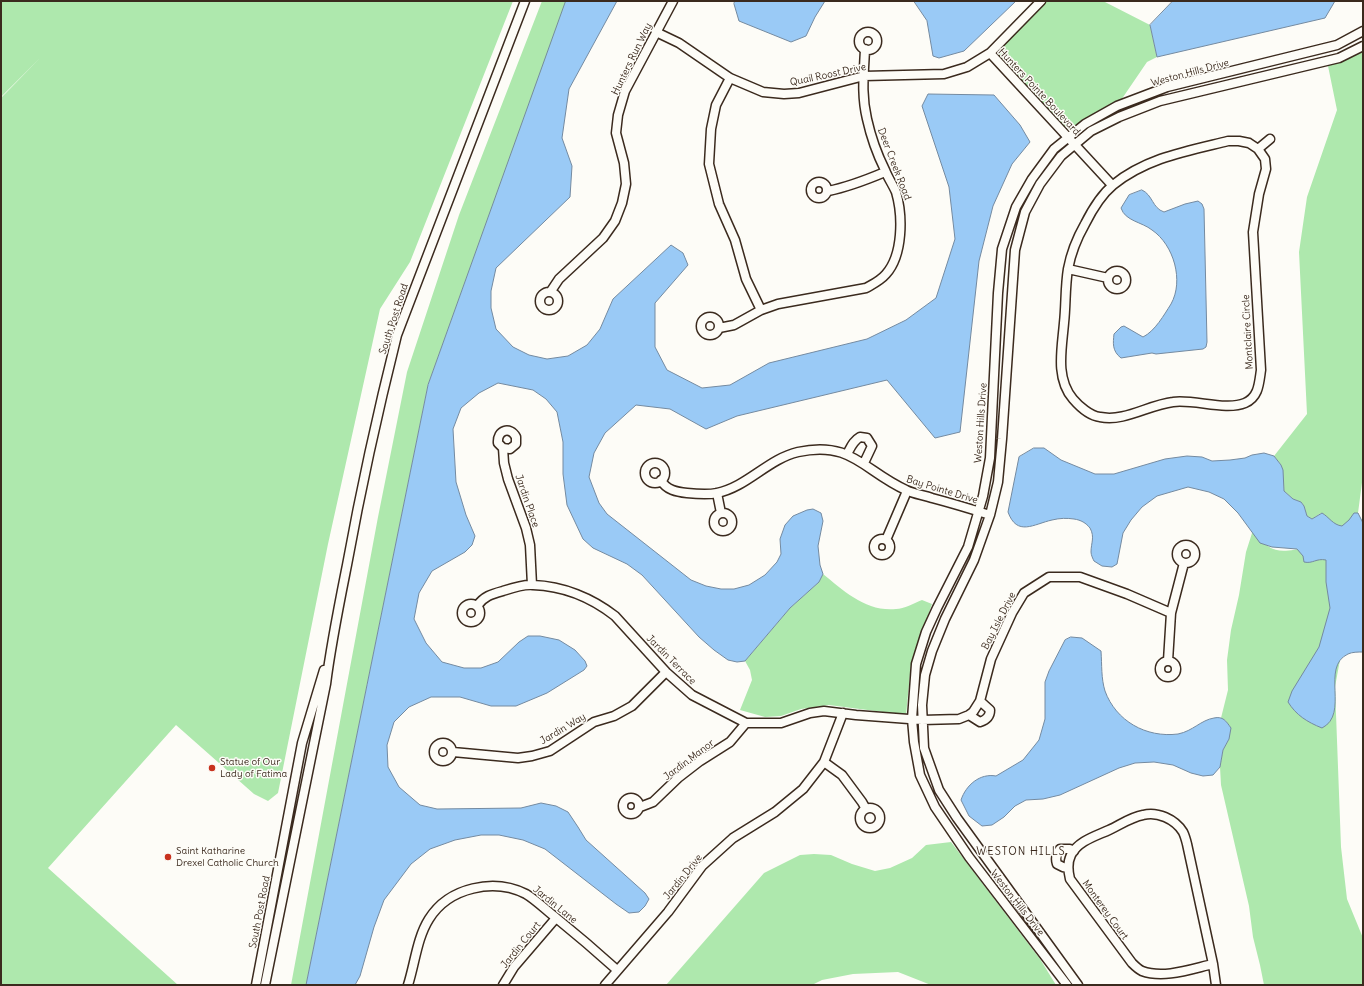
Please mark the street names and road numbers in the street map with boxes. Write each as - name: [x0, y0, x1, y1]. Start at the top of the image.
- street label: Hunters Run Way: [609, 21, 655, 97]
- street label: Hunters Pointe Boulevard: [995, 46, 1083, 138]
- street label: Weston Hills Drive: [1150, 57, 1230, 89]
- street label: Quail Roost Drive: [789, 61, 867, 89]
- street label: Deer Creek Road: [875, 126, 913, 202]
- street label: South Post Road: [377, 282, 411, 356]
- street label: Montclaire Circle: [1240, 294, 1256, 370]
- street label: Weston Hills Drive: [972, 383, 990, 463]
- street label: Jardin Place: [512, 473, 542, 529]
- street label: Bay Pointe Drive: [905, 473, 979, 507]
- street label: Bay Isle Drive: [979, 590, 1019, 652]
- street label: Jardin Terrace: [644, 633, 698, 687]
- street label: Jardin Way: [538, 711, 588, 747]
- street label: Jardin Manor: [661, 737, 717, 783]
- street label: Jardin Drive: [661, 852, 705, 902]
- street label: Weston Hills Drive: [988, 868, 1046, 938]
- street label: South Post Road: [247, 875, 273, 949]
- street label: Monterey Court: [1079, 878, 1131, 942]
- street label: Jardin Lane: [531, 884, 579, 926]
- street label: Jardin Court: [499, 919, 543, 971]

